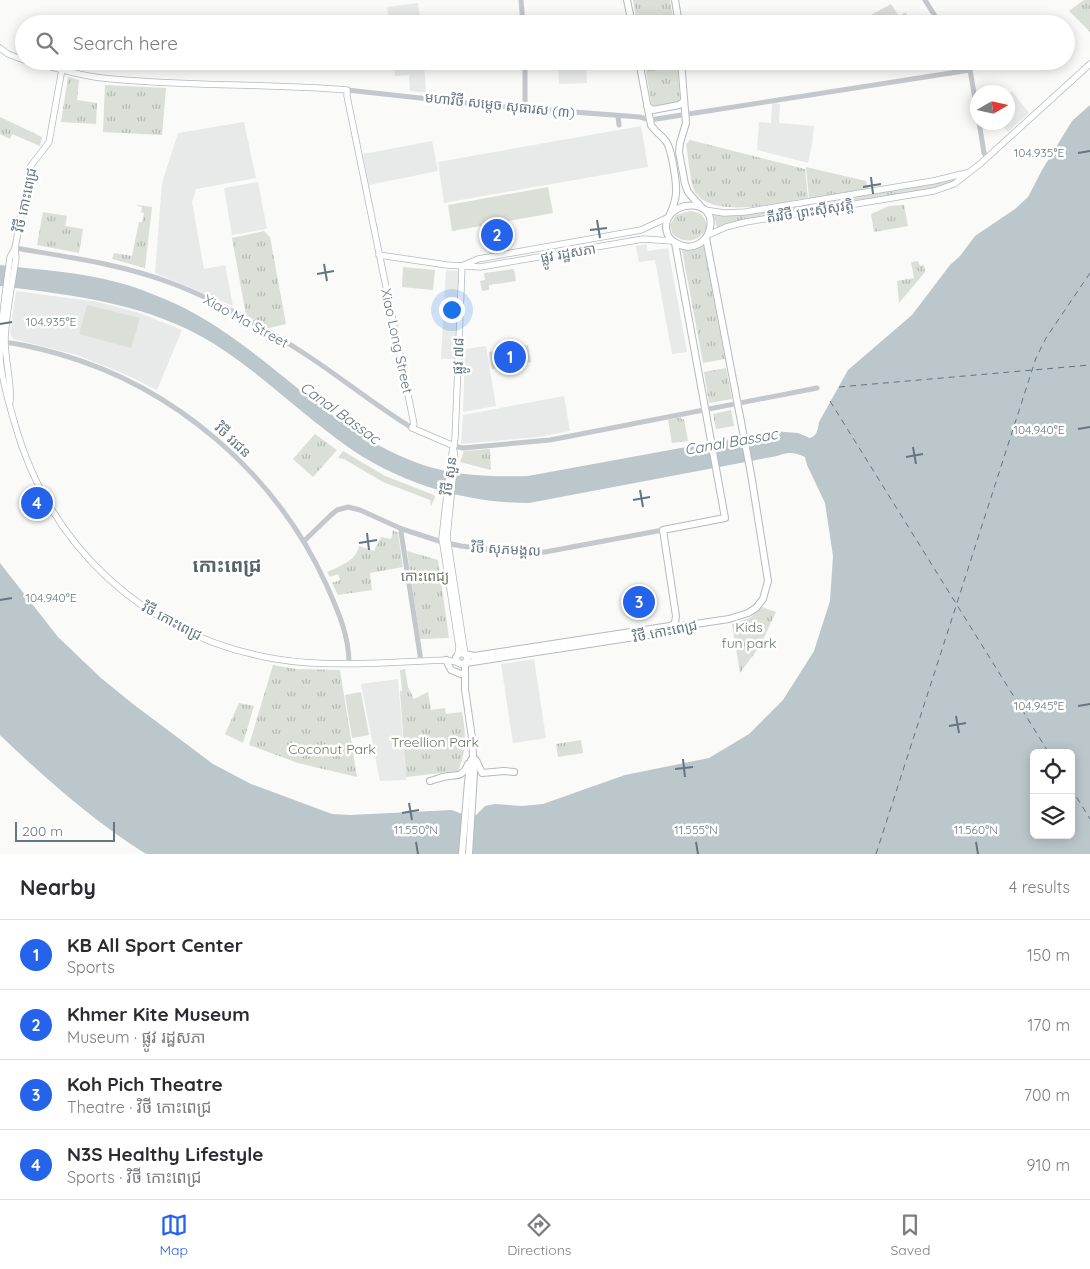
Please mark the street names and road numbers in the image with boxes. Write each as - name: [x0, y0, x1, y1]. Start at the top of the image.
- street label: មហាវិថី សម្តេច សុធារស (៣): [424, 88, 576, 122]
- street label: វិថី កោះពេជ្រ: [9, 166, 41, 234]
- street label: តីរវិថី ព្រះស៊ីសុវត្តិ: [765, 195, 855, 227]
- street label: ផ្លូវ រដ្ឋសភា: [539, 239, 598, 270]
- street label: Xiao Long Street: [377, 287, 417, 395]
- street label: Xiao Ma Street: [200, 290, 292, 352]
- street label: ផ្លូវ ៧៨: [448, 337, 471, 375]
- street label: វិថី វរជន: [211, 418, 255, 461]
- street label: វិថី សួន: [437, 455, 461, 497]
- street label: វិថី សុភមង្គល: [470, 538, 541, 560]
- street label: វិថី កោះពេជ្រ: [138, 597, 205, 644]
- street label: វិថី កោះពេជ្រ: [631, 616, 699, 646]

